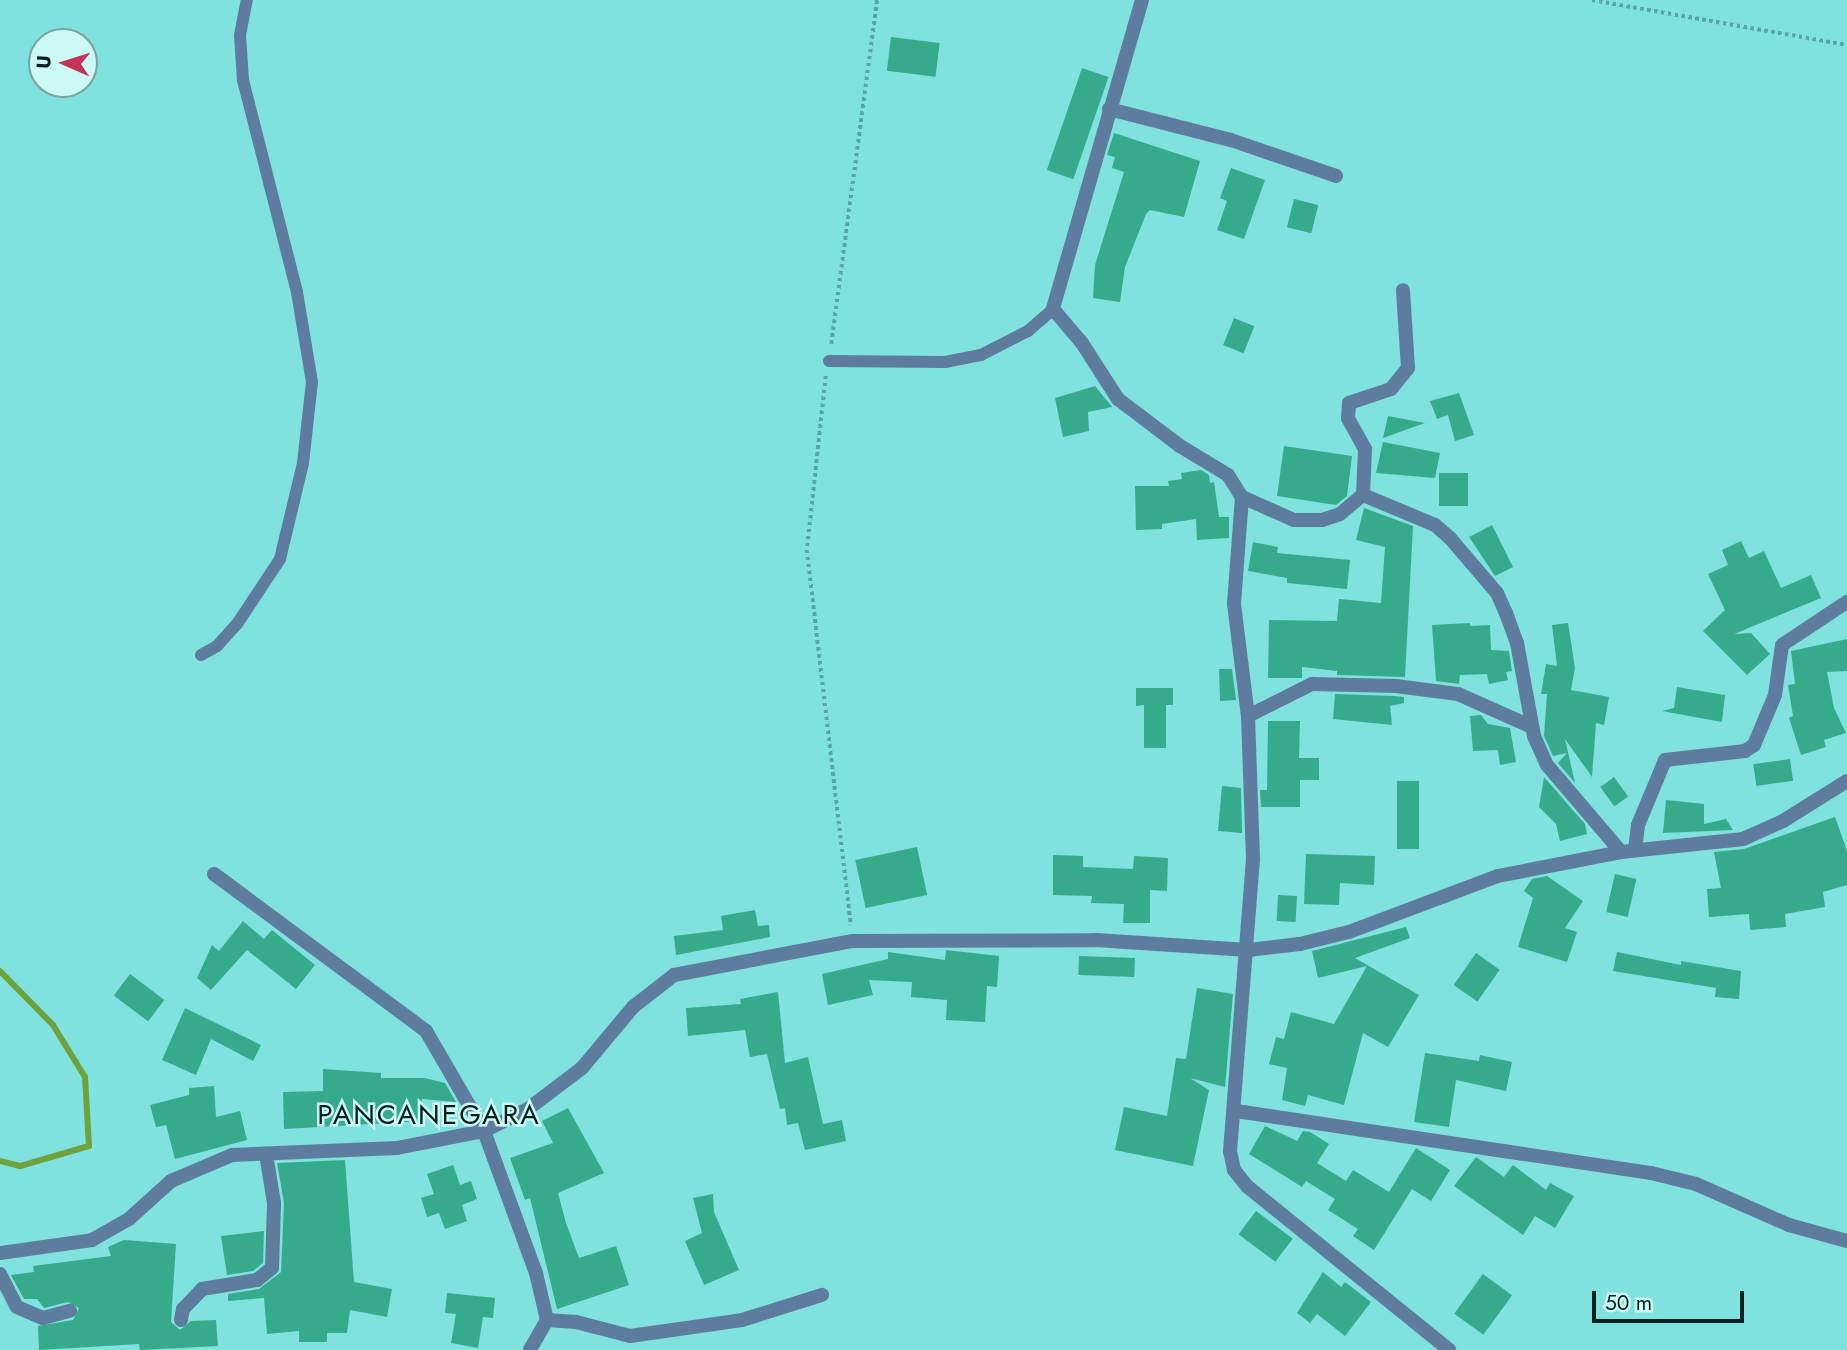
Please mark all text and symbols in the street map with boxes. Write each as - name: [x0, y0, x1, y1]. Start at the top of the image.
- north arrow: [28, 28, 98, 98]
- text: U: [30, 55, 57, 69]
- district label: PANCANEGARA: [319, 1098, 539, 1132]
- scale bar: [1595, 1276, 1747, 1320]
- text: 50 m: [1605, 1288, 1652, 1318]

